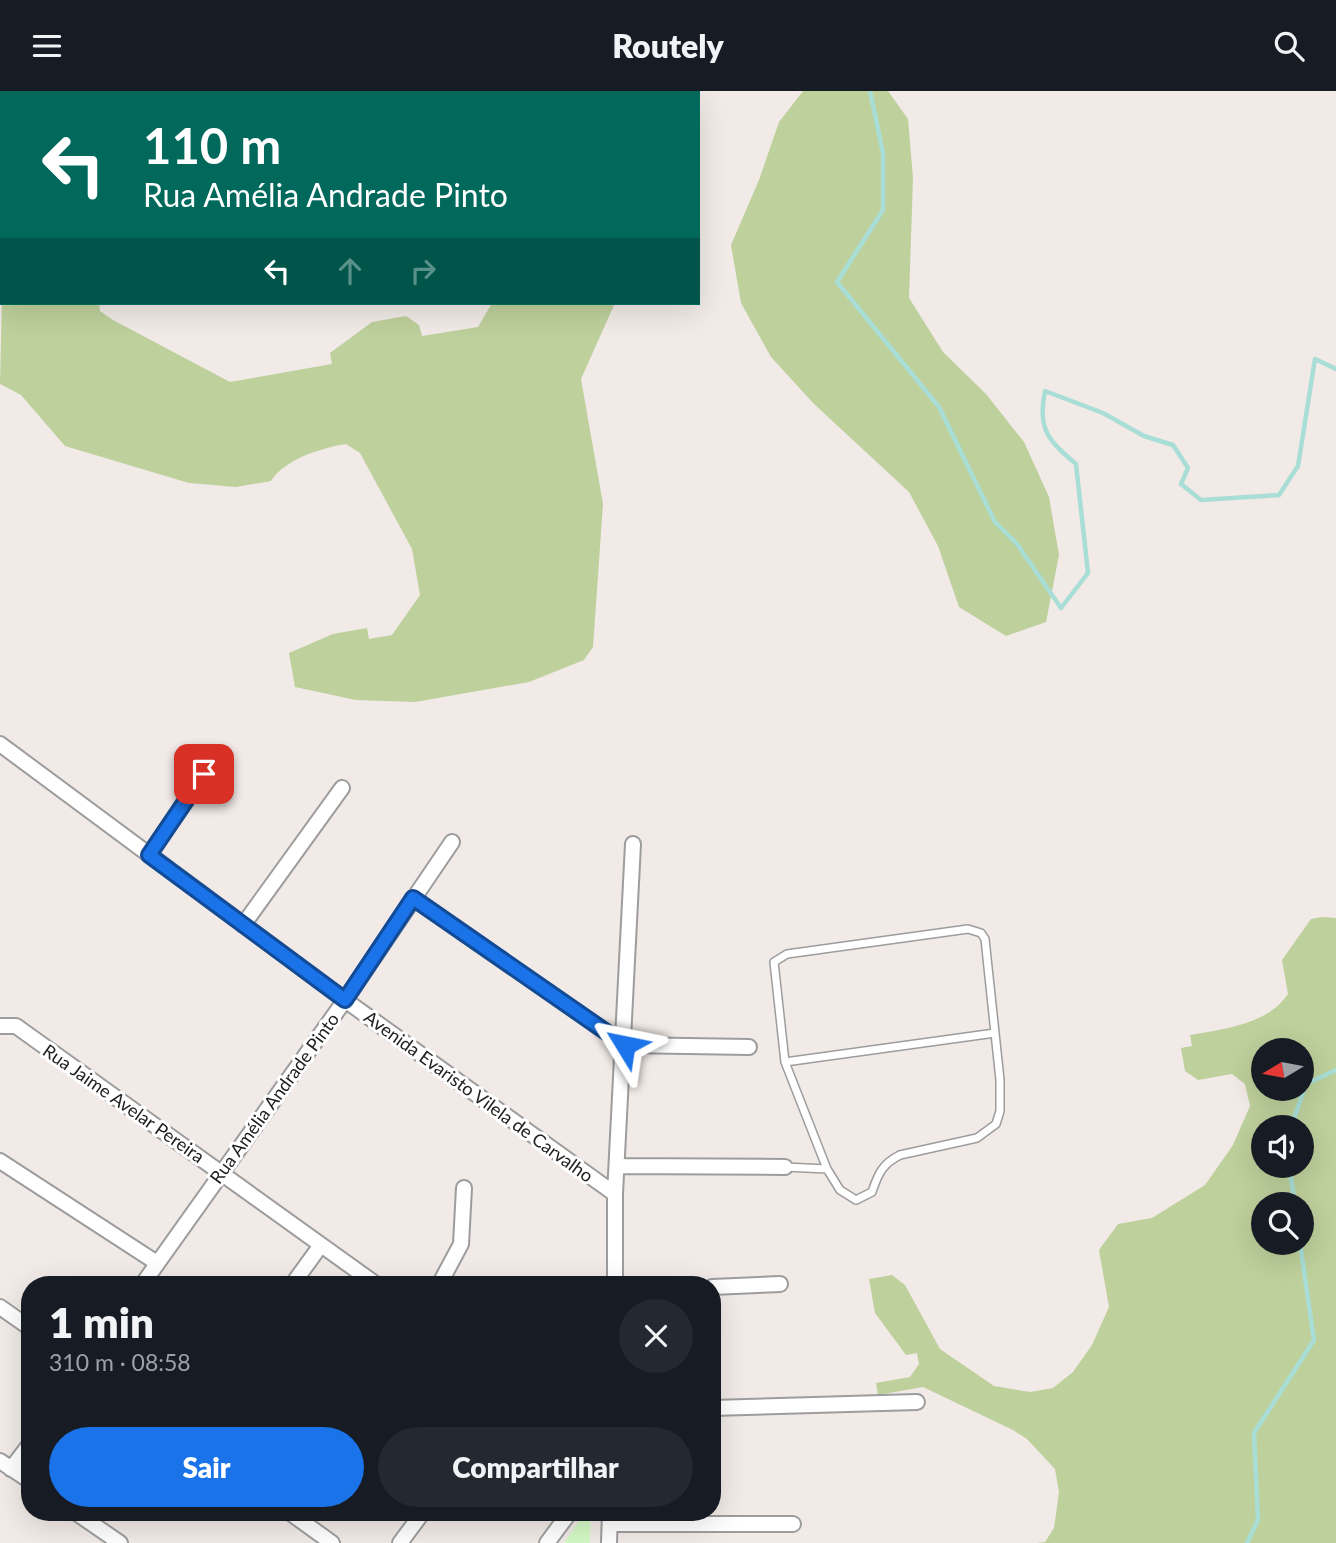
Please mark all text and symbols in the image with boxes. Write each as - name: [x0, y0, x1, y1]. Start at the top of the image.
- text: Routely: [612, 26, 724, 65]
- icon: menu: [28, 27, 66, 65]
- icon: search: [1270, 27, 1308, 65]
- text: 110 m: [143, 116, 281, 174]
- icon: left: [28, 119, 119, 210]
- text: Rua Amélia Andrade Pinto: [143, 175, 508, 214]
- icon: left: [258, 252, 296, 290]
- icon: ahead: [331, 252, 369, 290]
- icon: right: [404, 252, 442, 290]
- pin: [174, 744, 234, 804]
- icon: arrive: [185, 755, 223, 793]
- street label: Avenida Evaristo Vilela de Carvalho: [360, 1006, 598, 1186]
- street label: Rua Amélia Andrade Pinto: [205, 1008, 343, 1188]
- position arrow: [588, 1008, 662, 1082]
- north arrow: [1251, 1038, 1314, 1101]
- map controls: [1251, 1038, 1314, 1255]
- street label: Rua Jaime Avelar Pereira: [39, 1039, 209, 1167]
- button: sound: [1251, 1115, 1314, 1178]
- button: search: [1251, 1192, 1314, 1255]
- text: 1 min: [49, 1297, 154, 1347]
- button: close: [619, 1299, 693, 1373]
- text: 310 m · 08:58: [49, 1348, 191, 1376]
- button: Sair: [49, 1427, 364, 1507]
- button: Compartilhar: [378, 1427, 693, 1507]

